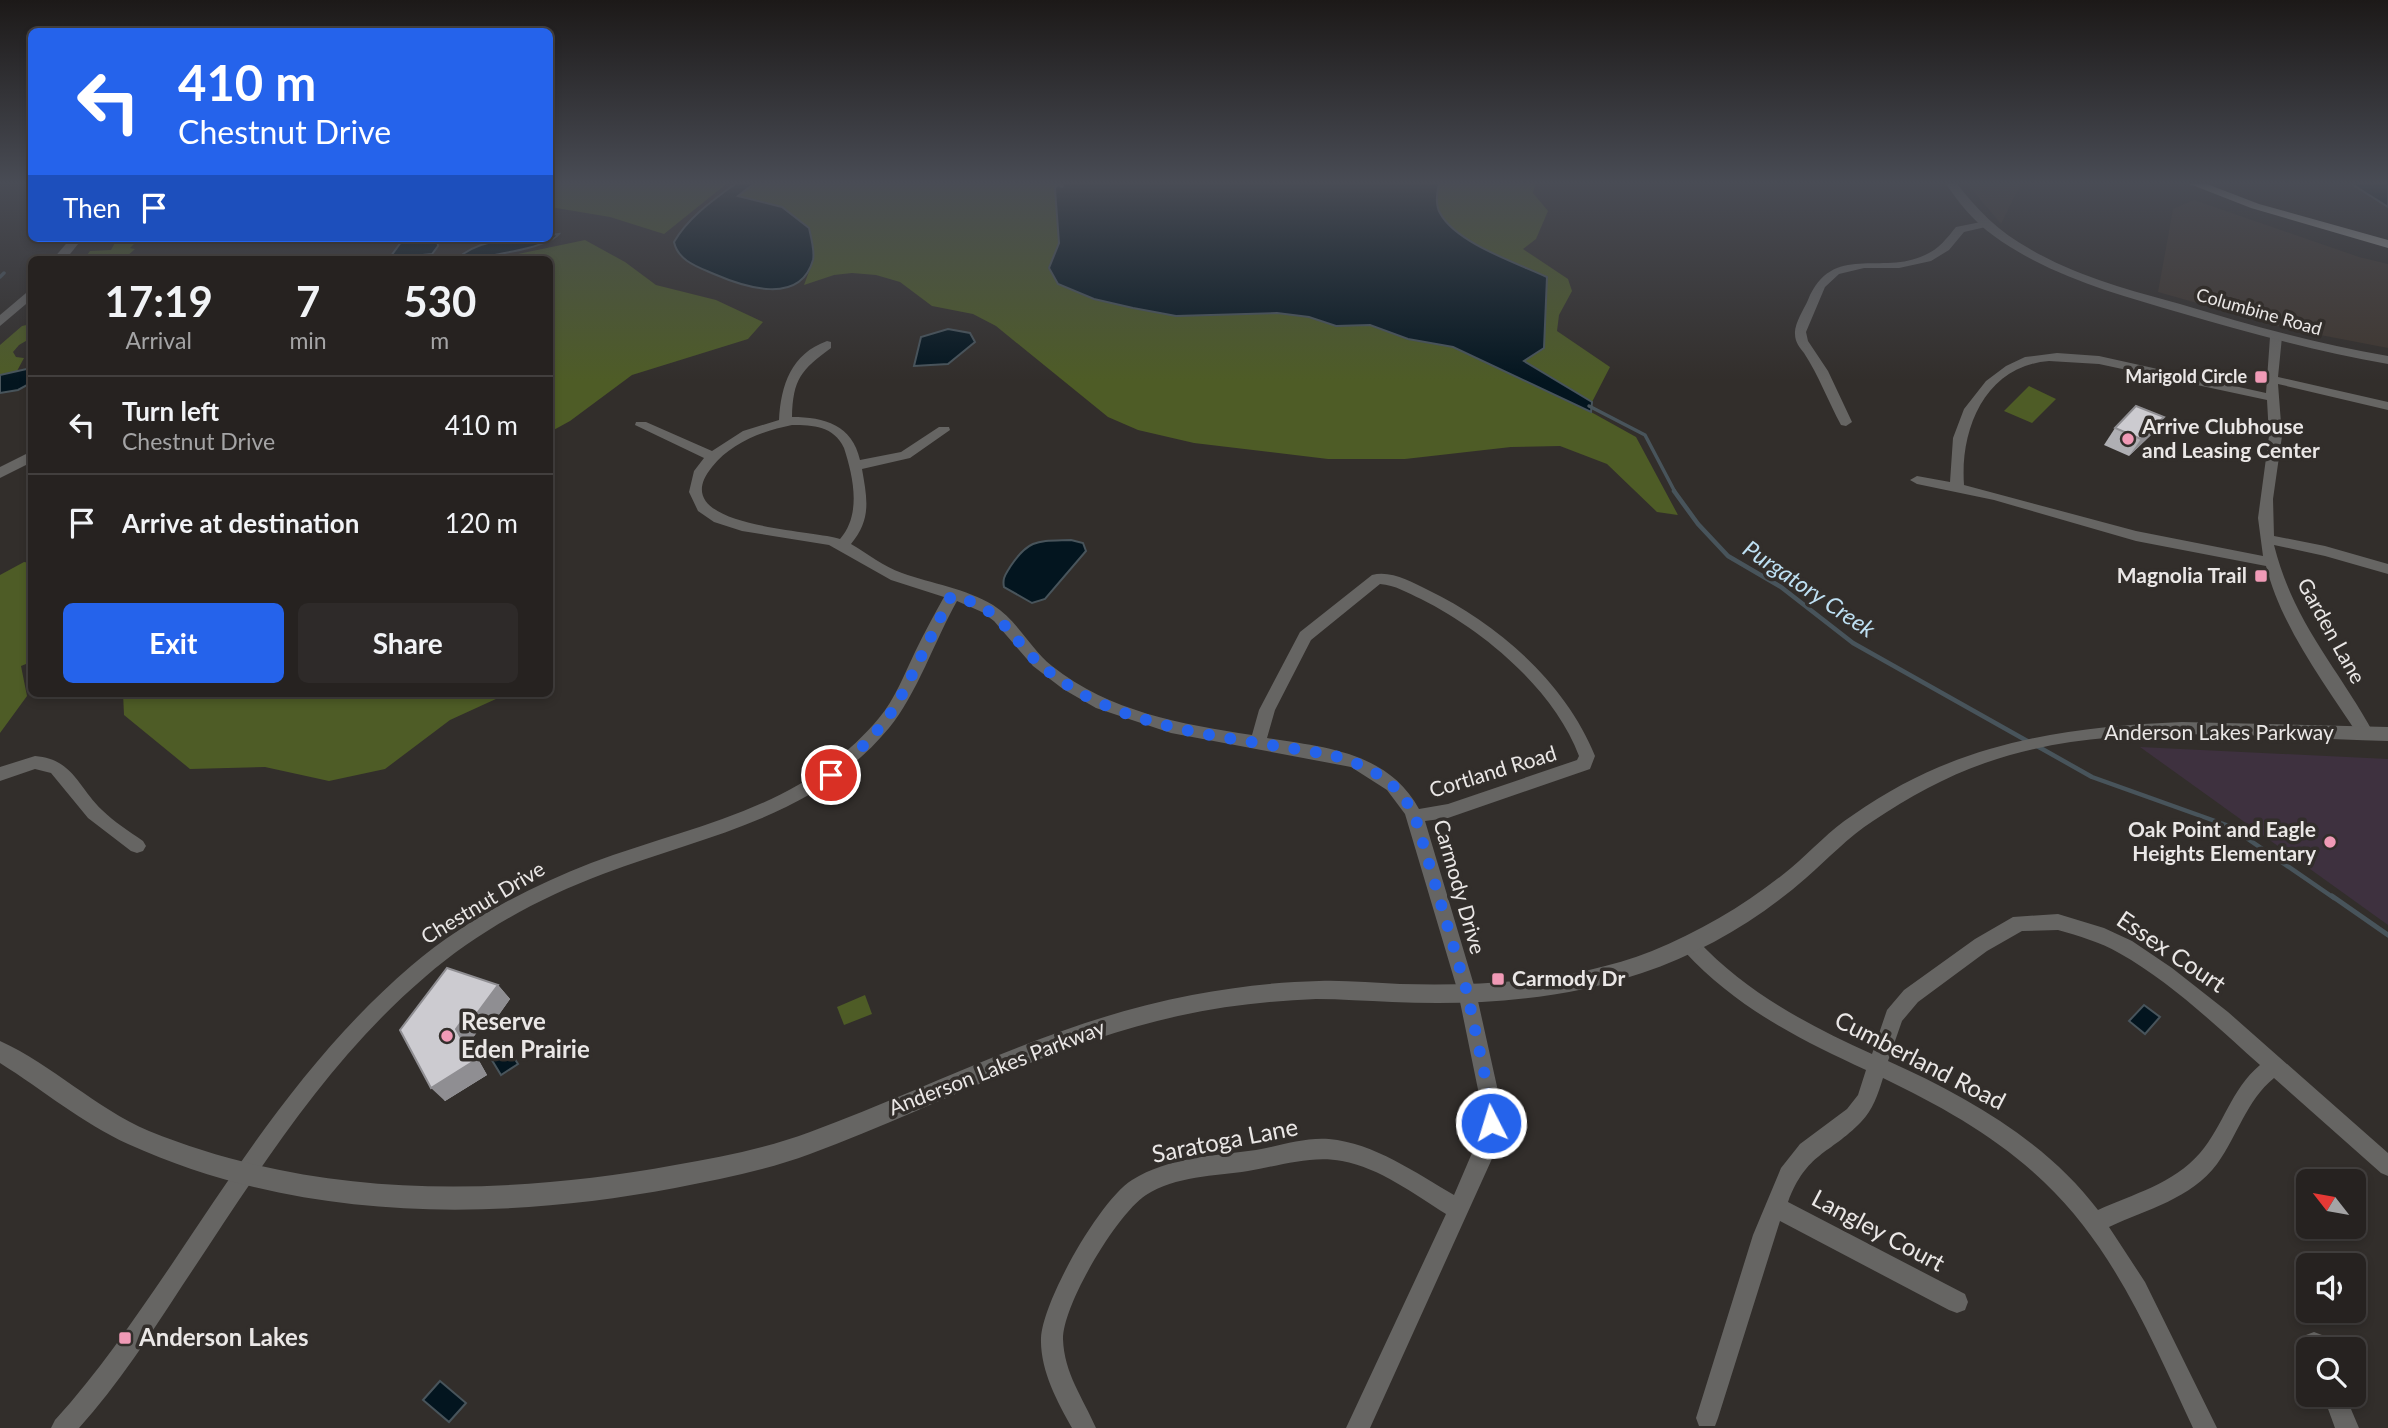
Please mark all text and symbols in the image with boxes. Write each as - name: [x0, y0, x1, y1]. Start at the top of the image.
- text: 410 m: [178, 53, 316, 111]
- icon: left: [63, 56, 154, 147]
- text: Chestnut Drive: [178, 112, 391, 151]
- icon: arrive: [135, 189, 173, 227]
- text: Then: [63, 192, 121, 224]
- text: 17:19: [105, 276, 213, 326]
- text: 7: [296, 276, 320, 326]
- text: 530: [403, 276, 476, 326]
- street label: Columbine Road: [2194, 283, 2325, 339]
- text: Arrival: [126, 326, 192, 354]
- text: min: [289, 326, 327, 354]
- text: m: [430, 326, 449, 354]
- place label: Marigold Circle: [2125, 365, 2247, 387]
- marker: Marigold Circle: [2253, 369, 2269, 385]
- text: Turn left: [122, 395, 219, 427]
- icon: left: [63, 406, 101, 444]
- text: 410 m: [445, 409, 518, 441]
- place label: Arrive Clubhouse and Leasing Center: [2141, 413, 2320, 462]
- text: Chestnut Drive: [122, 427, 275, 455]
- marker: Arrive Clubhouse and Leasing Center: [2120, 431, 2136, 447]
- icon: arrive: [63, 504, 101, 542]
- text: Arrive at destination: [122, 507, 359, 539]
- text: 120 m: [445, 507, 518, 539]
- water label: Purgatory Creek: [1738, 534, 1882, 643]
- place label: Magnolia Trail: [2117, 562, 2247, 587]
- marker: Magnolia Trail: [2253, 568, 2269, 584]
- street label: Garden Lane: [2293, 573, 2372, 687]
- button: Exit: [63, 603, 284, 683]
- button: Share: [298, 603, 518, 683]
- street label: Anderson Lakes Parkway: [2104, 719, 2334, 744]
- street label: Cortland Road: [1426, 739, 1559, 802]
- pin: [801, 745, 861, 805]
- icon: arrive: [812, 756, 850, 794]
- street label: Carmody Drive: [1429, 816, 1492, 957]
- place label: Oak Point and Eagle Heights Elementary: [2128, 816, 2317, 865]
- marker: Oak Point and Eagle Heights Elementary: [2322, 834, 2338, 850]
- street label: Chestnut Drive: [416, 855, 549, 948]
- street label: Essex Court: [2112, 904, 2232, 998]
- place label: Carmody Dr: [1512, 965, 1625, 990]
- marker: Carmody Dr: [1490, 971, 1506, 987]
- street label: Cumberland Road: [1831, 1004, 2011, 1115]
- place label: Reserve Eden Prairie: [461, 1006, 590, 1063]
- street label: Anderson Lakes Parkway: [885, 1014, 1108, 1119]
- marker: Reserve Eden Prairie: [439, 1028, 455, 1044]
- position arrow: [1454, 1086, 1528, 1160]
- street label: Saratoga Lane: [1149, 1111, 1300, 1168]
- north arrow: [2296, 1169, 2366, 1239]
- map controls: [2296, 1169, 2366, 1407]
- street label: Langley Court: [1807, 1183, 1950, 1277]
- button: sound: [2296, 1253, 2366, 1323]
- place label: Anderson Lakes: [138, 1322, 308, 1351]
- marker: Anderson Lakes: [117, 1330, 133, 1346]
- button: search: [2296, 1337, 2366, 1407]

